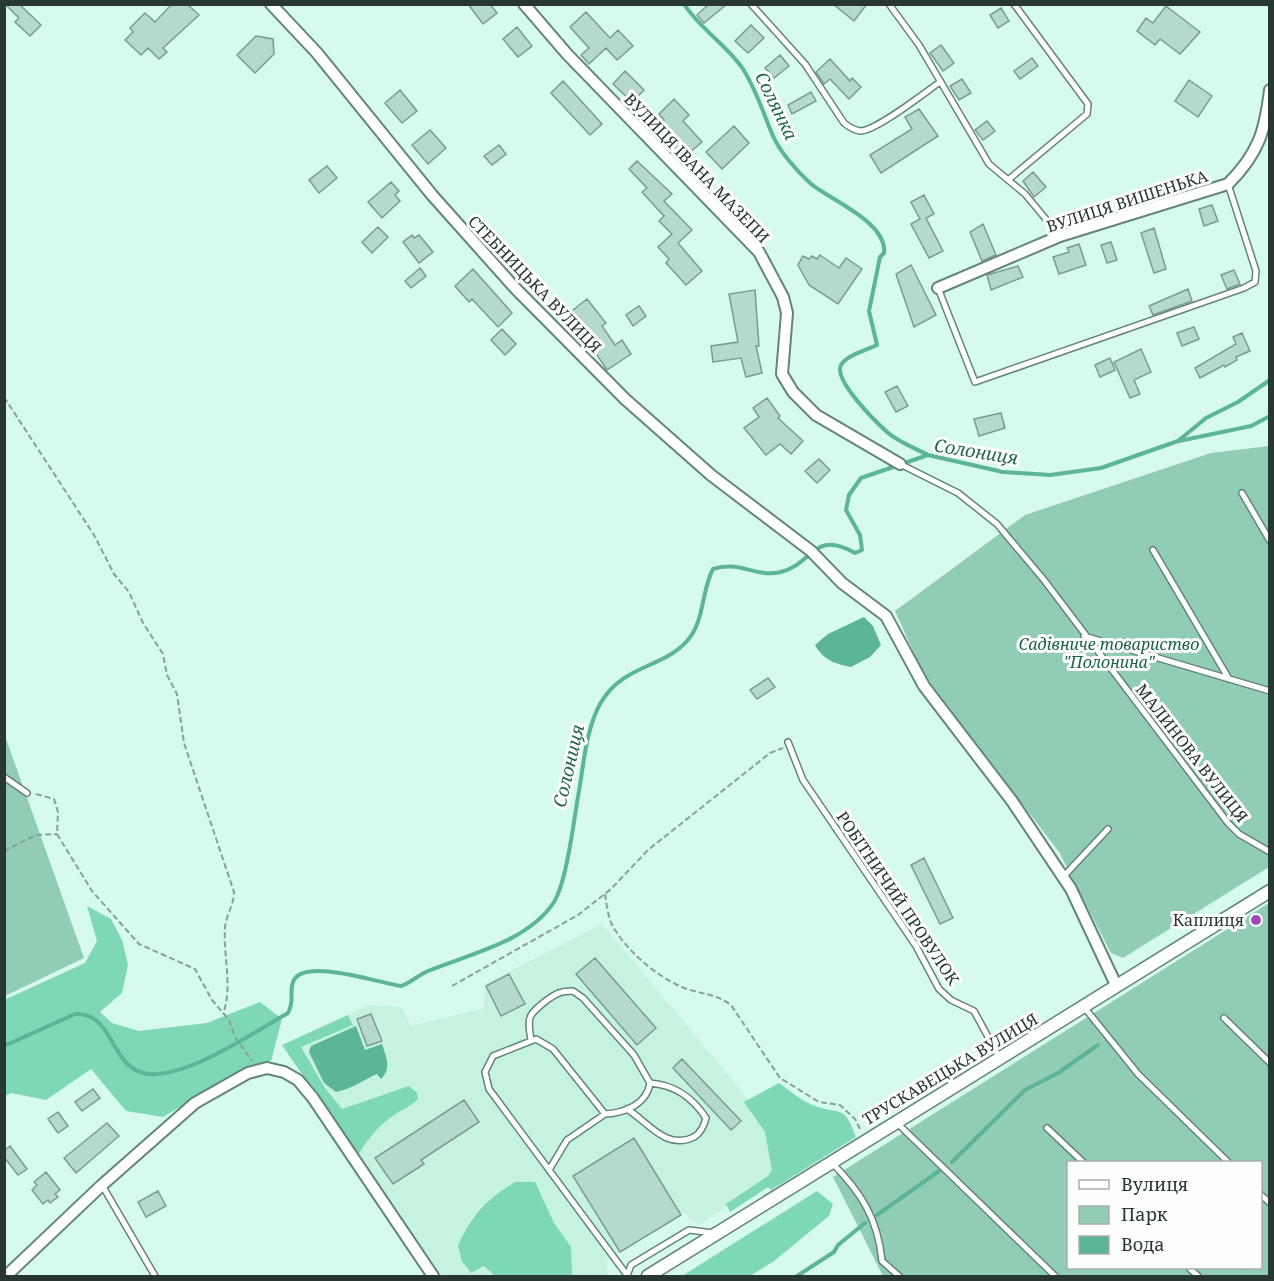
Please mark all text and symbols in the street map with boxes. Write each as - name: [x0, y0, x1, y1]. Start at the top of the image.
- water label: Солянка: [750, 68, 804, 144]
- street label: ВУЛИЦЯ ІВАНА МАЗЕПИ: [620, 88, 775, 248]
- street label: ВУЛИЦЯ ВИШЕНЬКА: [1043, 164, 1211, 238]
- street label: СТЕБНИЦЬКА ВУЛИЦЯ: [463, 210, 607, 358]
- water label: Солониця: [932, 433, 1020, 469]
- park label: Садівниче товариство "Полонина": [1019, 633, 1199, 673]
- street label: МАЛИНОВА ВУЛИЦЯ: [1131, 679, 1253, 827]
- water label: Солониця: [547, 722, 589, 810]
- street label: РОБІТНИЧИЙ ПРОВУЛОК: [831, 807, 965, 990]
- place label: Каплиця: [1173, 909, 1244, 931]
- marker: Каплиця: [1249, 913, 1263, 927]
- street label: ТРУСКАВЕЦЬКА ВУЛИЦЯ: [858, 1008, 1042, 1130]
- legend: [1067, 1161, 1262, 1269]
- text: Вулиця: [1121, 1172, 1188, 1196]
- text: Парк: [1121, 1202, 1168, 1226]
- text: Вода: [1121, 1232, 1165, 1256]

